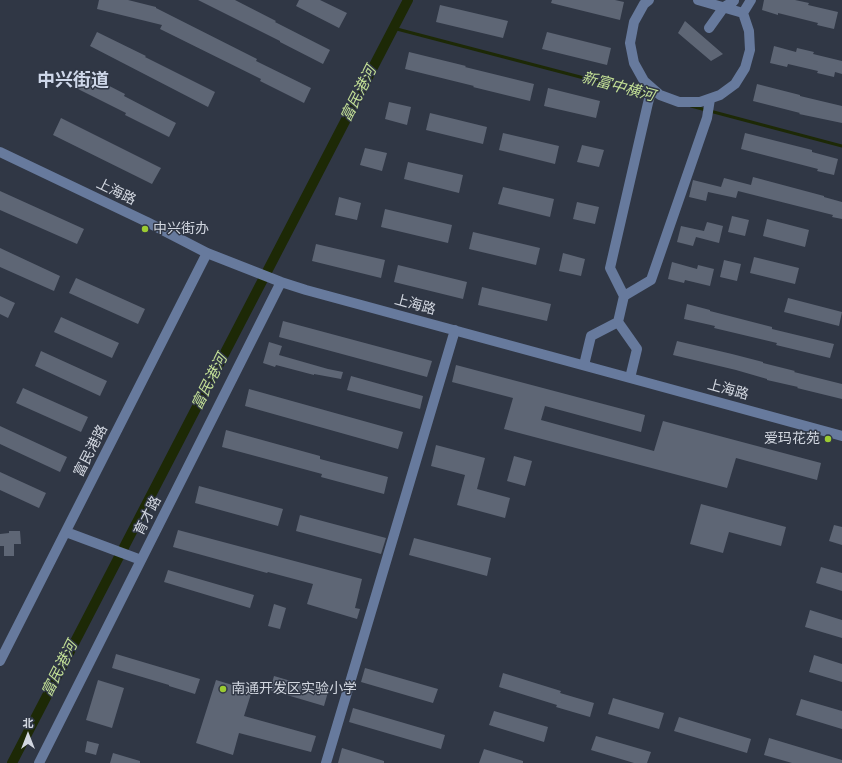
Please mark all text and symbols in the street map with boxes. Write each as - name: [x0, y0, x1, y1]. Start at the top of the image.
- water label: 富民港河: [337, 63, 381, 125]
- water label: 新富中横河: [579, 69, 657, 105]
- district label: 中兴街道: [37, 70, 109, 92]
- street label: 上海路: [93, 175, 139, 209]
- place label: 中兴街办: [153, 221, 209, 237]
- marker: 中兴街办: [140, 224, 150, 234]
- street label: 上海路: [393, 291, 437, 319]
- water label: 富民港河: [188, 351, 232, 413]
- street label: 上海路: [706, 376, 750, 404]
- street label: 富民港路: [71, 422, 111, 480]
- place label: 爱玛花苑: [764, 431, 820, 447]
- marker: 爱玛花苑: [823, 434, 833, 444]
- street label: 育才路: [131, 493, 165, 539]
- water label: 富民港河: [38, 638, 82, 700]
- place label: 南通开发区实验小学: [231, 681, 357, 697]
- marker: 南通开发区实验小学: [218, 684, 228, 694]
- north arrow: [8, 715, 48, 755]
- text: 北: [23, 715, 34, 730]

